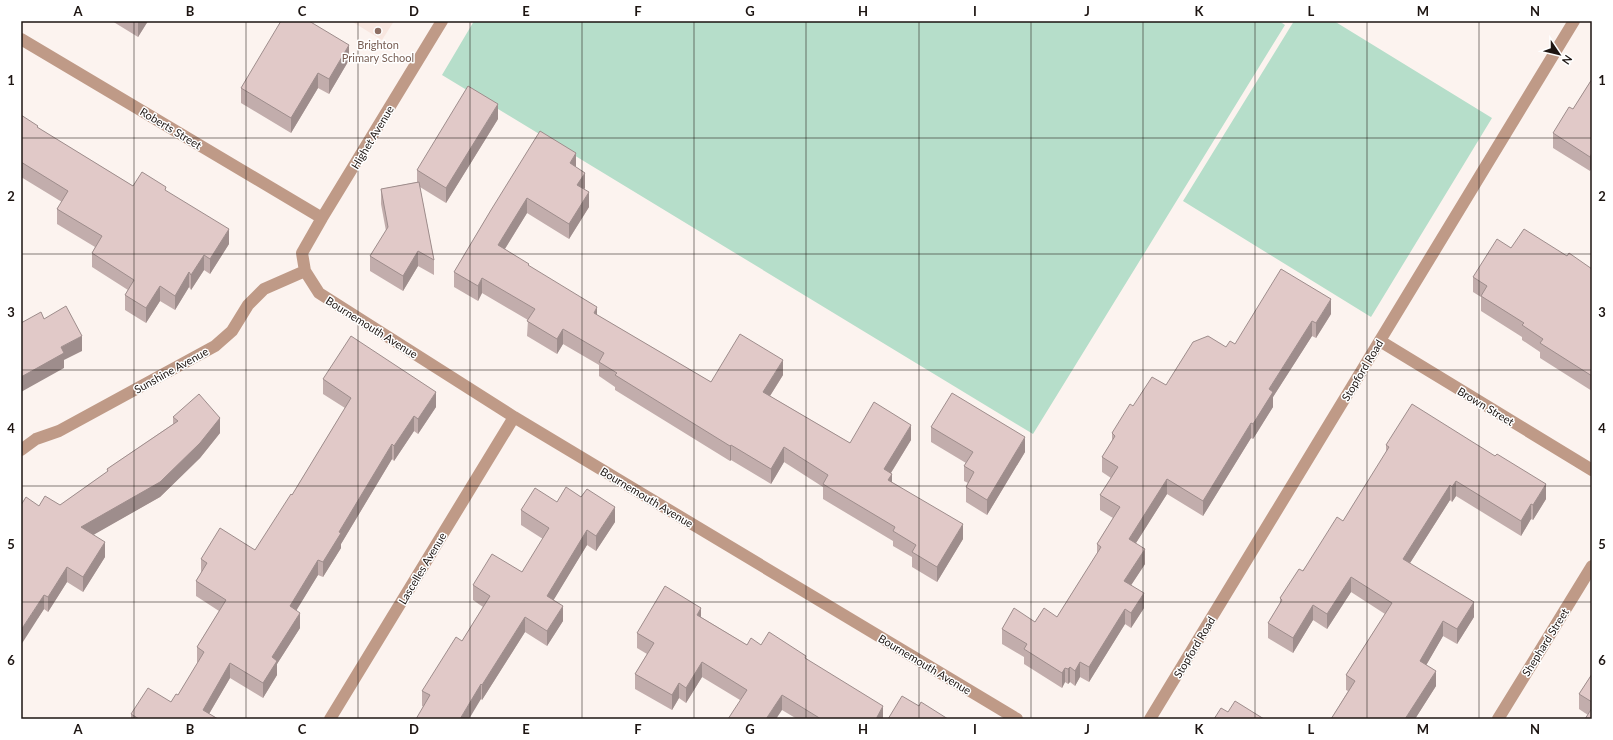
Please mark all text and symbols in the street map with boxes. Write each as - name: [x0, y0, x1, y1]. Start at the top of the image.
- text: A: [72, 3, 83, 19]
- text: B: [186, 3, 195, 19]
- text: C: [298, 3, 307, 19]
- text: D: [409, 3, 419, 19]
- text: E: [522, 3, 530, 19]
- text: F: [634, 3, 642, 19]
- text: G: [745, 3, 755, 19]
- text: H: [858, 3, 868, 19]
- text: I: [973, 3, 977, 19]
- text: J: [1084, 3, 1090, 19]
- text: K: [1195, 3, 1205, 19]
- text: L: [1308, 3, 1315, 19]
- text: M: [1417, 3, 1429, 19]
- text: N: [1530, 3, 1540, 19]
- marker: Brighton Primary School: [373, 26, 383, 36]
- north arrow: [1539, 34, 1579, 74]
- place label: Brighton Primary School: [342, 38, 414, 64]
- text: N: [1560, 53, 1575, 67]
- text: 1: [7, 72, 15, 88]
- text: 1: [1598, 72, 1606, 88]
- street label: Highet Avenue: [348, 103, 396, 171]
- street label: Roberts Street: [138, 105, 204, 151]
- text: 2: [7, 188, 15, 204]
- text: 2: [1598, 188, 1606, 204]
- street label: Bournemouth Avenue: [324, 293, 420, 361]
- text: 3: [7, 304, 15, 320]
- text: 3: [1598, 304, 1606, 320]
- street label: Stopford Road: [1339, 337, 1385, 403]
- street label: Sunshine Avenue: [132, 344, 210, 396]
- street label: Brown Street: [1455, 384, 1517, 428]
- text: 4: [7, 420, 15, 436]
- text: 4: [1598, 420, 1606, 436]
- street label: Bournemouth Avenue: [598, 464, 696, 530]
- street label: Lascelles Avenue: [395, 530, 449, 606]
- text: 5: [7, 536, 15, 552]
- text: 5: [1598, 536, 1606, 552]
- street label: Shephard Street: [1519, 606, 1571, 678]
- street label: Stopford Road: [1171, 614, 1217, 680]
- street label: Bournemouth Avenue: [876, 631, 974, 697]
- text: 6: [7, 652, 15, 668]
- text: 6: [1598, 652, 1606, 668]
- text: A: [72, 721, 83, 737]
- text: B: [186, 721, 195, 737]
- text: C: [298, 721, 307, 737]
- text: D: [409, 721, 419, 737]
- text: E: [522, 721, 530, 737]
- text: F: [634, 721, 642, 737]
- text: G: [745, 721, 755, 737]
- text: H: [858, 721, 868, 737]
- text: I: [973, 721, 977, 737]
- text: J: [1084, 721, 1090, 737]
- text: K: [1195, 721, 1205, 737]
- text: L: [1308, 721, 1315, 737]
- text: M: [1417, 721, 1429, 737]
- text: N: [1530, 721, 1540, 737]

